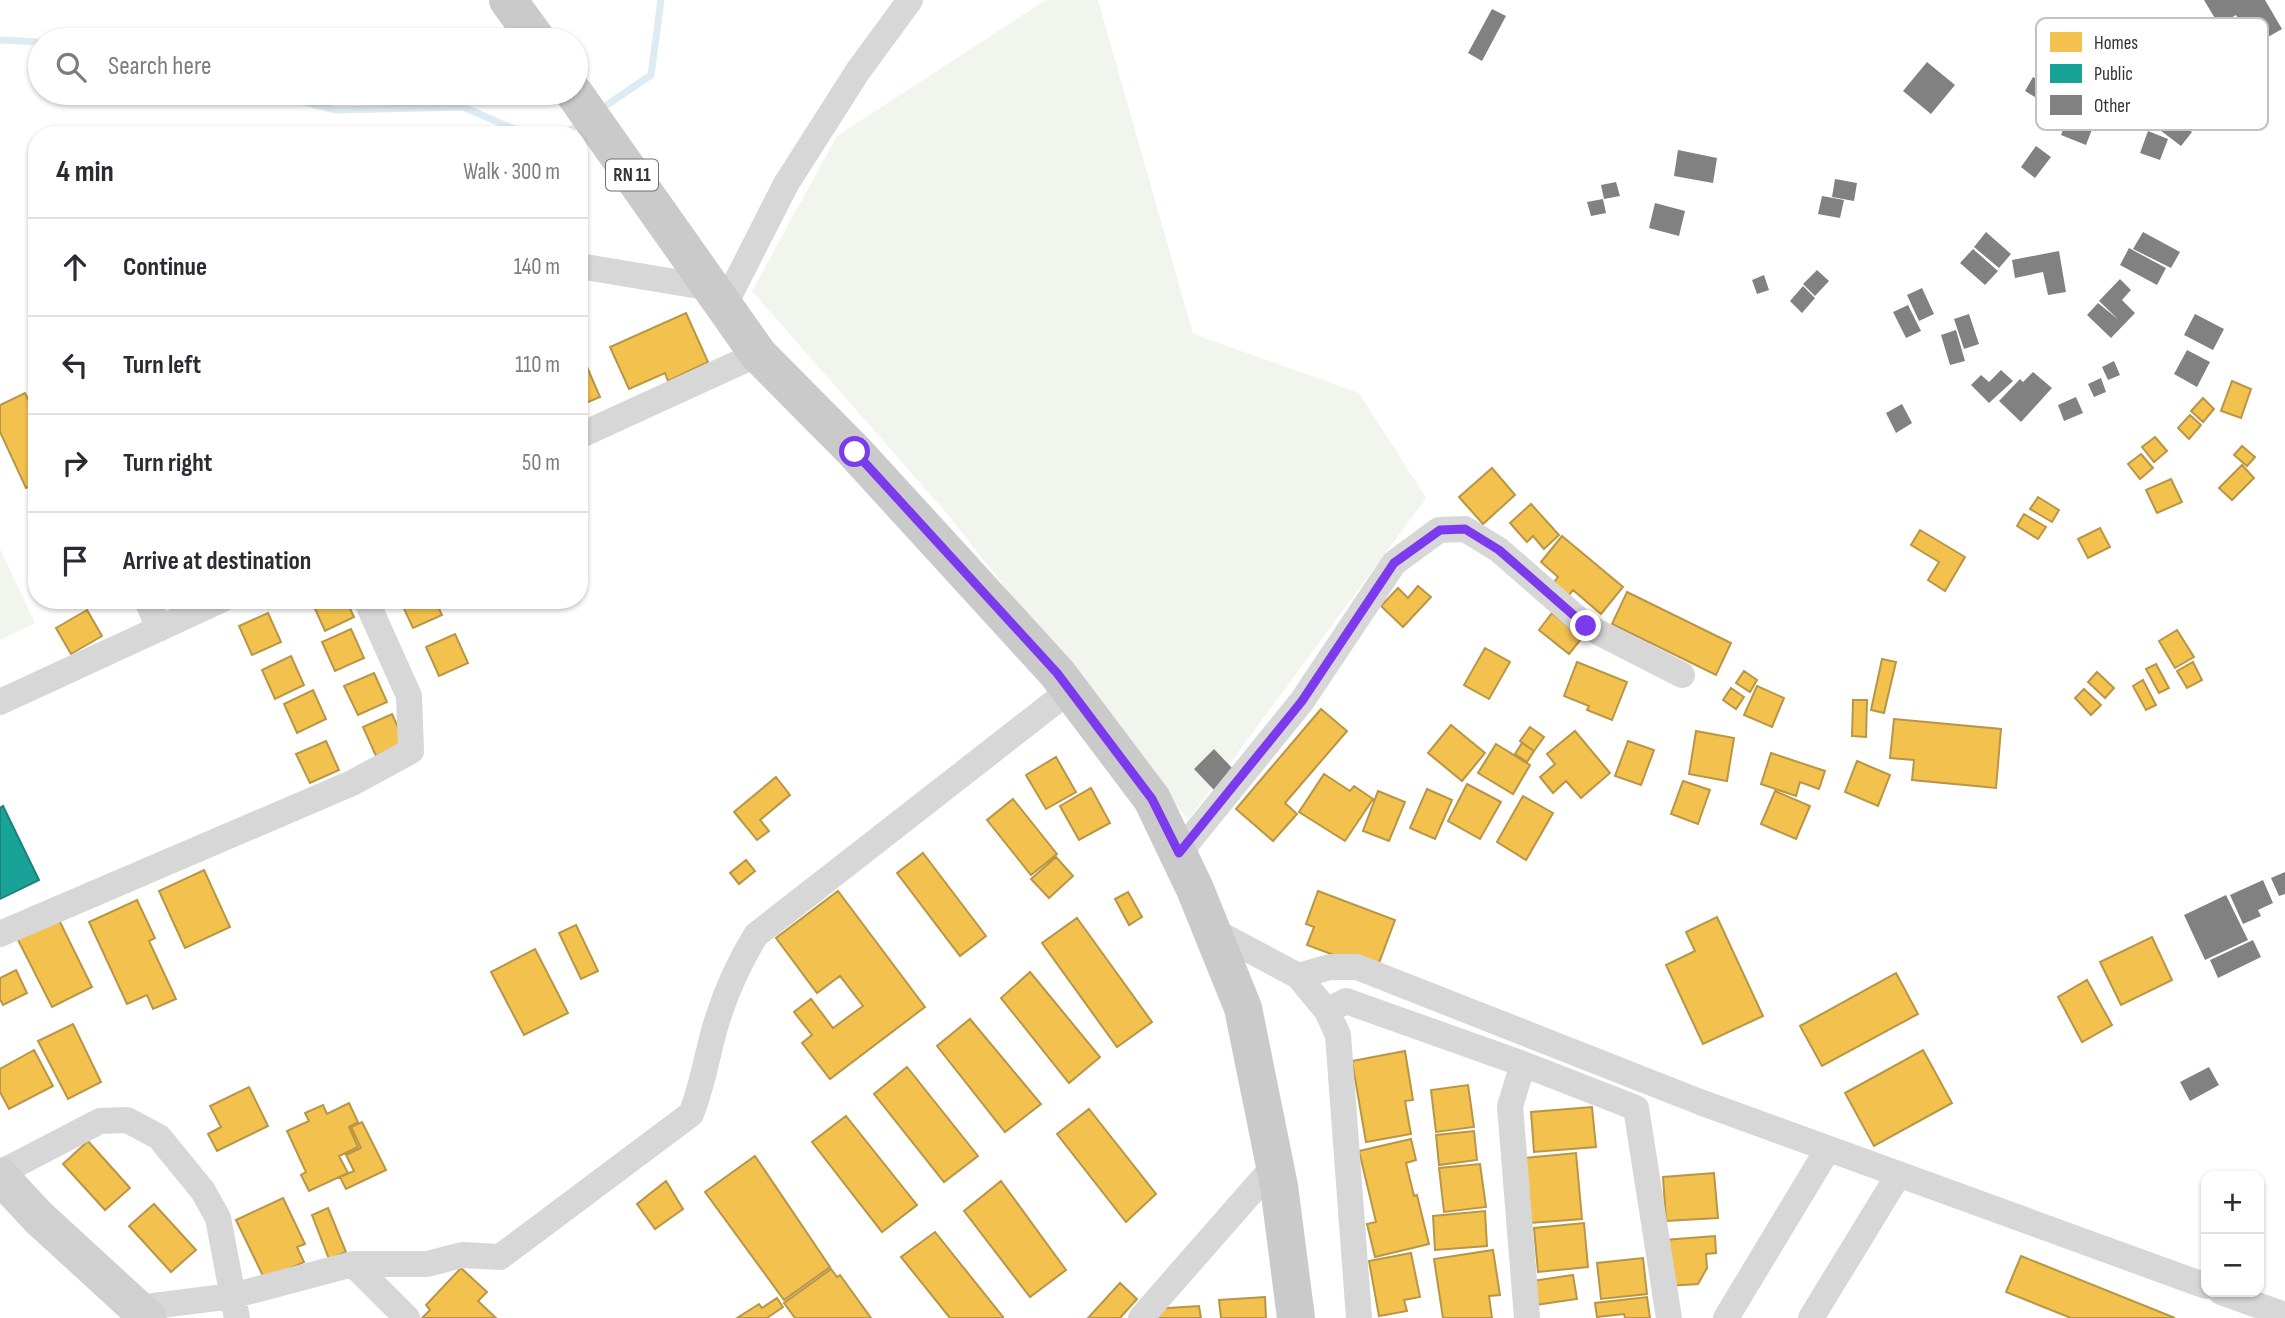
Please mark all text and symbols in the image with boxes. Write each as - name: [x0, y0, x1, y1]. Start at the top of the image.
- legend: [2036, 18, 2268, 130]
- search box: [28, 28, 588, 105]
- text: Homes: [2094, 32, 2138, 55]
- icon: search: [52, 48, 90, 86]
- text: Search here: [108, 51, 211, 82]
- text: Public: [2094, 63, 2133, 86]
- text: Other: [2094, 95, 2131, 118]
- text: 4 min: [56, 154, 114, 190]
- text: Walk · 300 m: [463, 158, 560, 186]
- road number: RN 11: [606, 160, 658, 190]
- icon: ahead: [56, 248, 94, 286]
- text: Continue: [123, 252, 207, 283]
- text: 140 m: [514, 253, 560, 281]
- icon: left: [56, 346, 94, 384]
- text: Turn left: [123, 350, 201, 381]
- text: 110 m: [515, 351, 560, 379]
- route start: [839, 436, 870, 467]
- icon: right: [56, 444, 94, 482]
- text: Turn right: [123, 448, 212, 479]
- text: 50 m: [522, 449, 560, 477]
- icon: arrive: [56, 542, 94, 580]
- text: Arrive at destination: [123, 546, 311, 577]
- route end: [1570, 610, 1601, 641]
- map controls: [2201, 1171, 2264, 1297]
- button: +: [2201, 1171, 2264, 1234]
- button: −: [2201, 1234, 2264, 1297]

